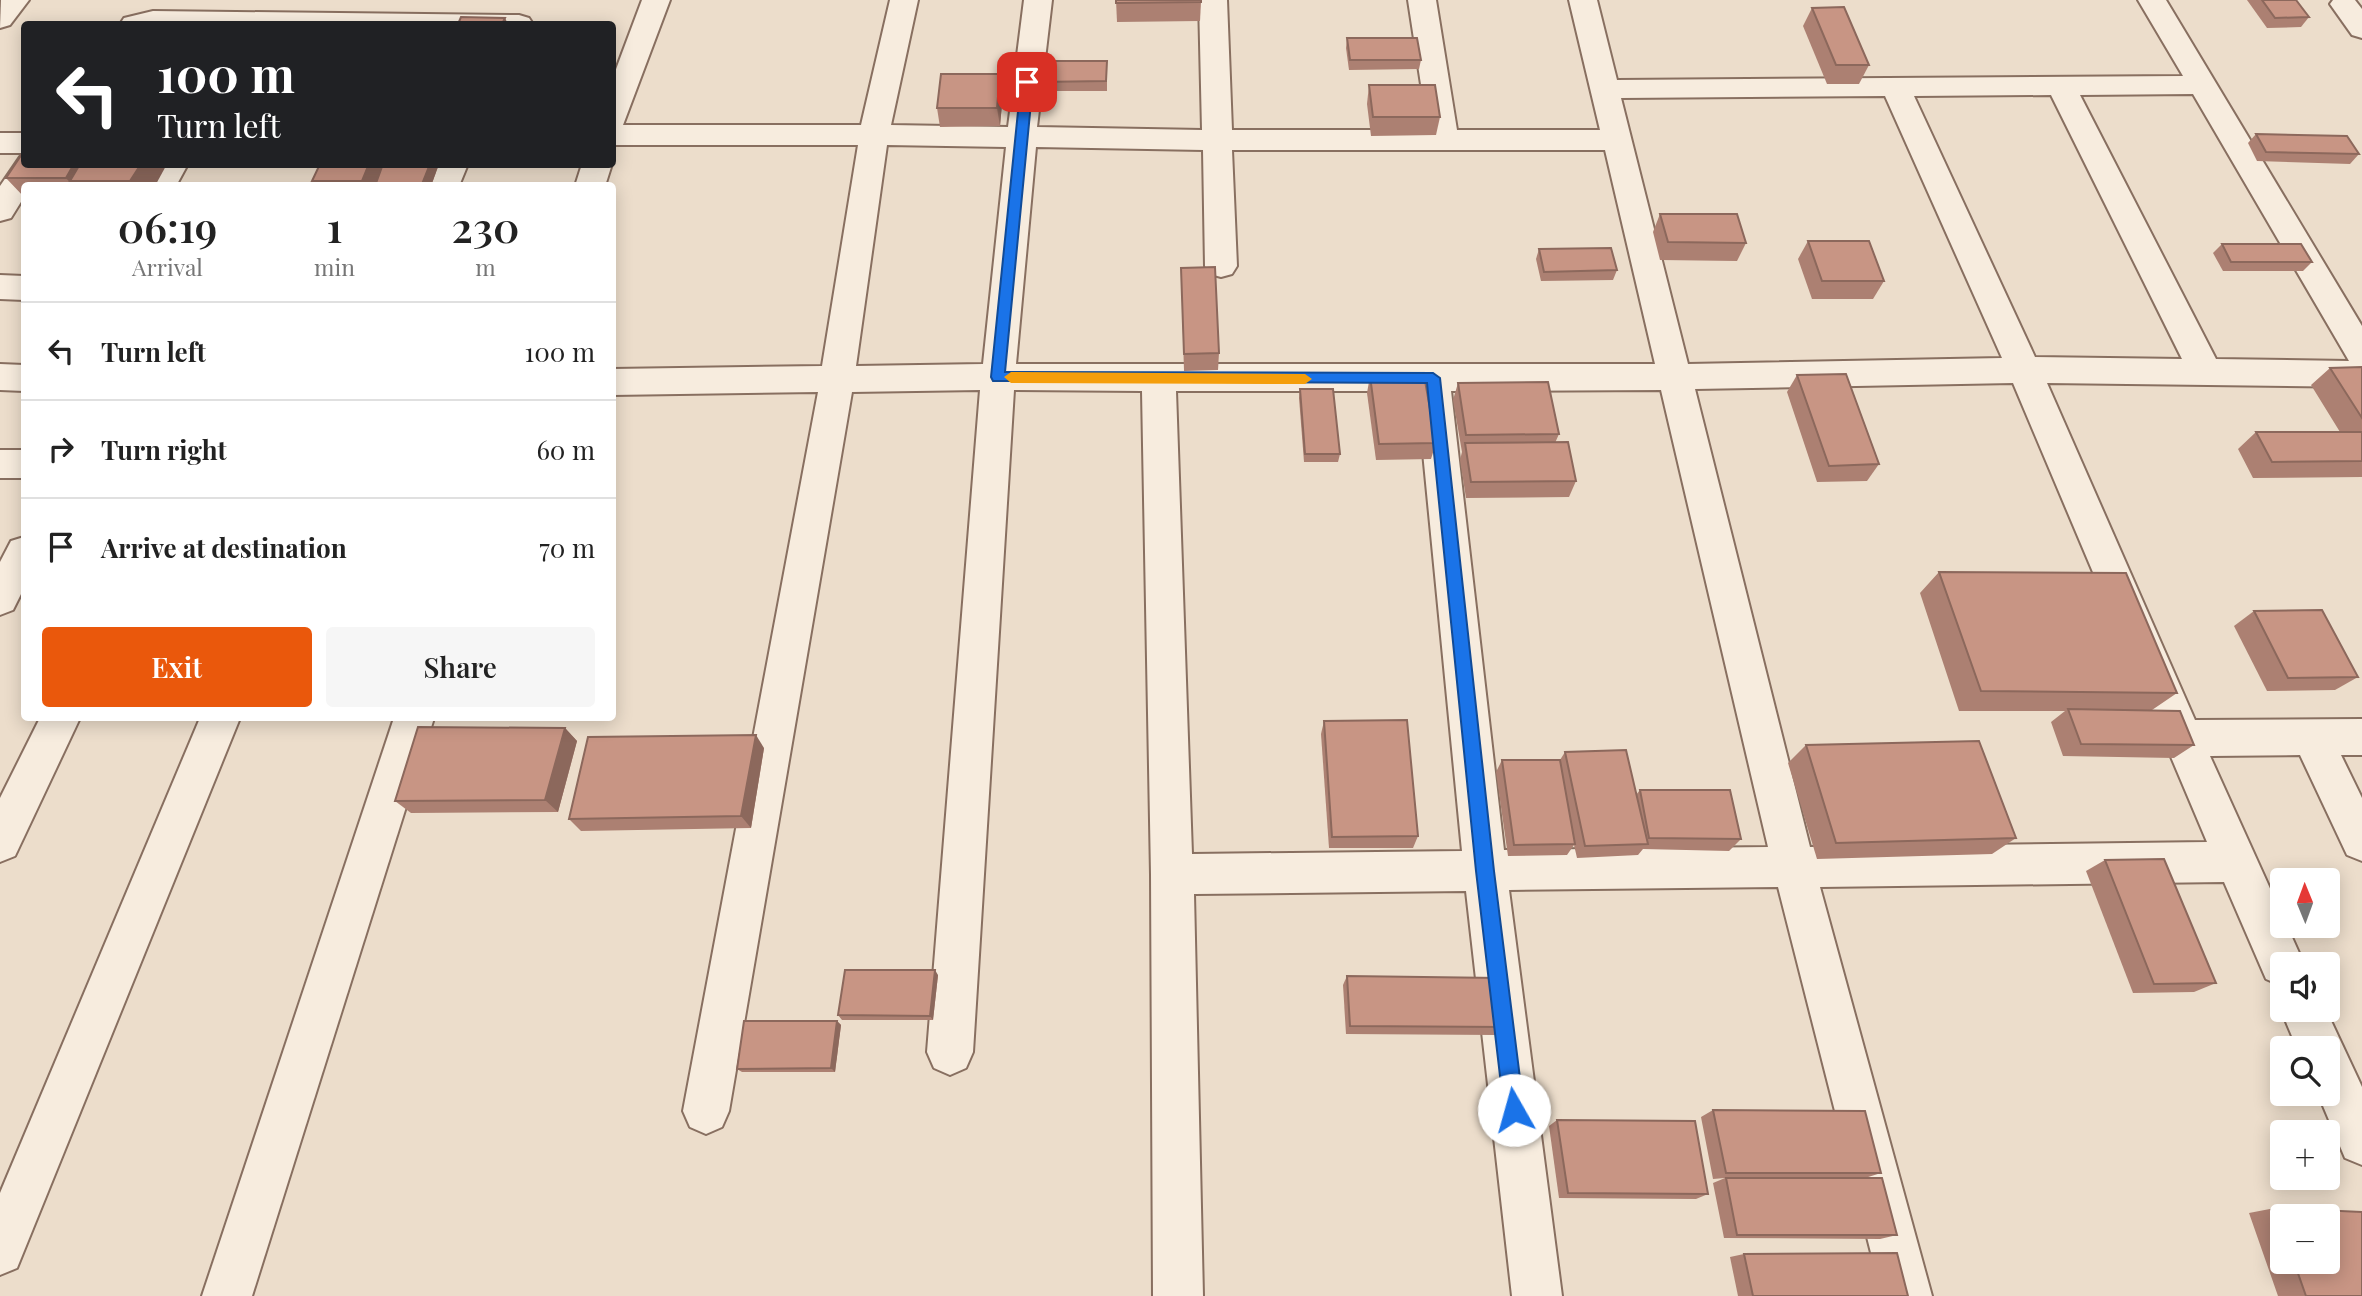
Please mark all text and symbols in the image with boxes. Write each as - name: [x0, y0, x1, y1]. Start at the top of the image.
- text: 100 m: [157, 40, 295, 105]
- icon: left: [42, 49, 133, 140]
- pin: [997, 52, 1057, 112]
- icon: arrive: [1008, 63, 1046, 101]
- text: Turn left: [157, 103, 281, 146]
- text: 06:19: [118, 198, 217, 254]
- text: 1: [327, 198, 342, 254]
- text: 230: [452, 198, 519, 254]
- text: Arrival: [132, 251, 203, 282]
- text: min: [314, 251, 355, 282]
- text: m: [475, 251, 496, 282]
- icon: left: [42, 332, 80, 370]
- text: Turn left: [101, 334, 206, 369]
- text: 100 m: [525, 334, 595, 369]
- icon: right: [42, 430, 80, 468]
- text: Turn right: [101, 432, 227, 467]
- text: 60 m: [536, 432, 595, 467]
- icon: arrive: [42, 528, 80, 566]
- text: Arrive at destination: [101, 530, 347, 565]
- text: 70 m: [539, 530, 595, 565]
- button: Exit: [42, 627, 312, 707]
- button: Share: [326, 627, 595, 707]
- north arrow: [2270, 868, 2340, 938]
- map controls: [2270, 868, 2340, 1274]
- button: sound: [2270, 952, 2340, 1022]
- button: search: [2270, 1036, 2340, 1106]
- position arrow: [1477, 1073, 1551, 1147]
- button: +: [2270, 1120, 2340, 1190]
- button: −: [2270, 1204, 2340, 1274]

